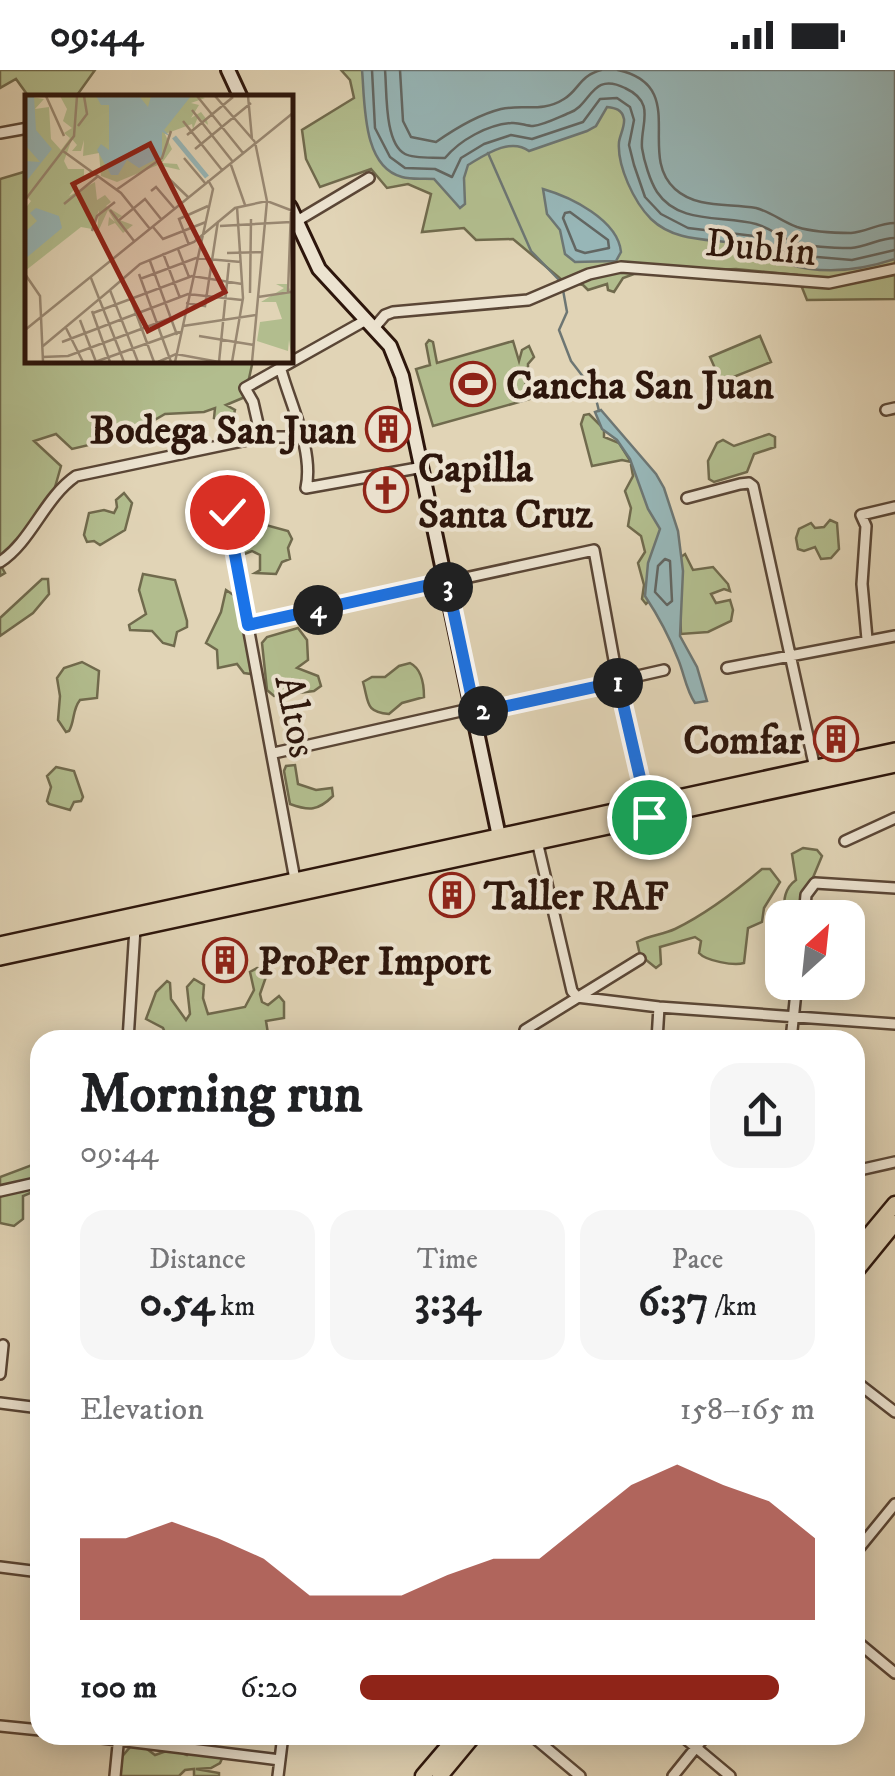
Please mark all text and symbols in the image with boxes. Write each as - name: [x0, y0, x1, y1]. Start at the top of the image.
- text: 09:44: [50, 11, 143, 59]
- inset map: [25, 95, 292, 362]
- street label: Dublín: [703, 219, 818, 279]
- sports icon: Cancha San Juan: [450, 361, 496, 407]
- place label: Cancha San Juan: [506, 362, 774, 412]
- building icon: Bodega San Juan: [365, 406, 411, 452]
- place label: Bodega San Juan: [90, 407, 356, 457]
- place label: Capilla Santa Cruz: [418, 445, 594, 541]
- church icon: Capilla Santa Cruz: [363, 467, 409, 513]
- pin: [185, 470, 270, 555]
- icon: check: [200, 485, 255, 540]
- pin: 3: [423, 562, 473, 612]
- text: 3: [443, 569, 453, 604]
- pin: 4: [293, 585, 343, 635]
- text: 4: [310, 592, 326, 627]
- pin: 1: [593, 658, 643, 708]
- text: 1: [613, 665, 623, 700]
- street label: Altos: [262, 671, 327, 762]
- pin: 2: [458, 686, 508, 736]
- text: 2: [476, 693, 490, 728]
- building icon: Comfar: [813, 716, 859, 762]
- place label: Comfar: [683, 717, 805, 767]
- pin: [607, 775, 692, 860]
- icon: arrive: [622, 790, 677, 845]
- building icon: Taller RAF: [429, 872, 475, 918]
- place label: Taller RAF: [483, 873, 669, 923]
- north arrow: [765, 900, 865, 1000]
- map controls: [765, 900, 865, 1000]
- building icon: ProPer Import: [202, 937, 248, 983]
- place label: ProPer Import: [258, 938, 492, 988]
- text: Morning run: [80, 1061, 362, 1130]
- button: share: [710, 1063, 815, 1168]
- text: 09:44: [80, 1133, 158, 1173]
- text: Distance: [149, 1242, 246, 1277]
- text: Time: [417, 1242, 478, 1277]
- text: Pace: [672, 1242, 723, 1277]
- text: 0.54: [140, 1277, 214, 1329]
- text: 3:34: [414, 1277, 481, 1329]
- text: 6:37: [638, 1277, 709, 1329]
- text: km: [214, 1289, 255, 1324]
- text: /km: [709, 1289, 757, 1324]
- text: Elevation: [80, 1390, 204, 1430]
- text: 158–165 m: [680, 1390, 815, 1430]
- text: 100 m: [80, 1668, 157, 1708]
- text: 6:20: [240, 1668, 298, 1708]

